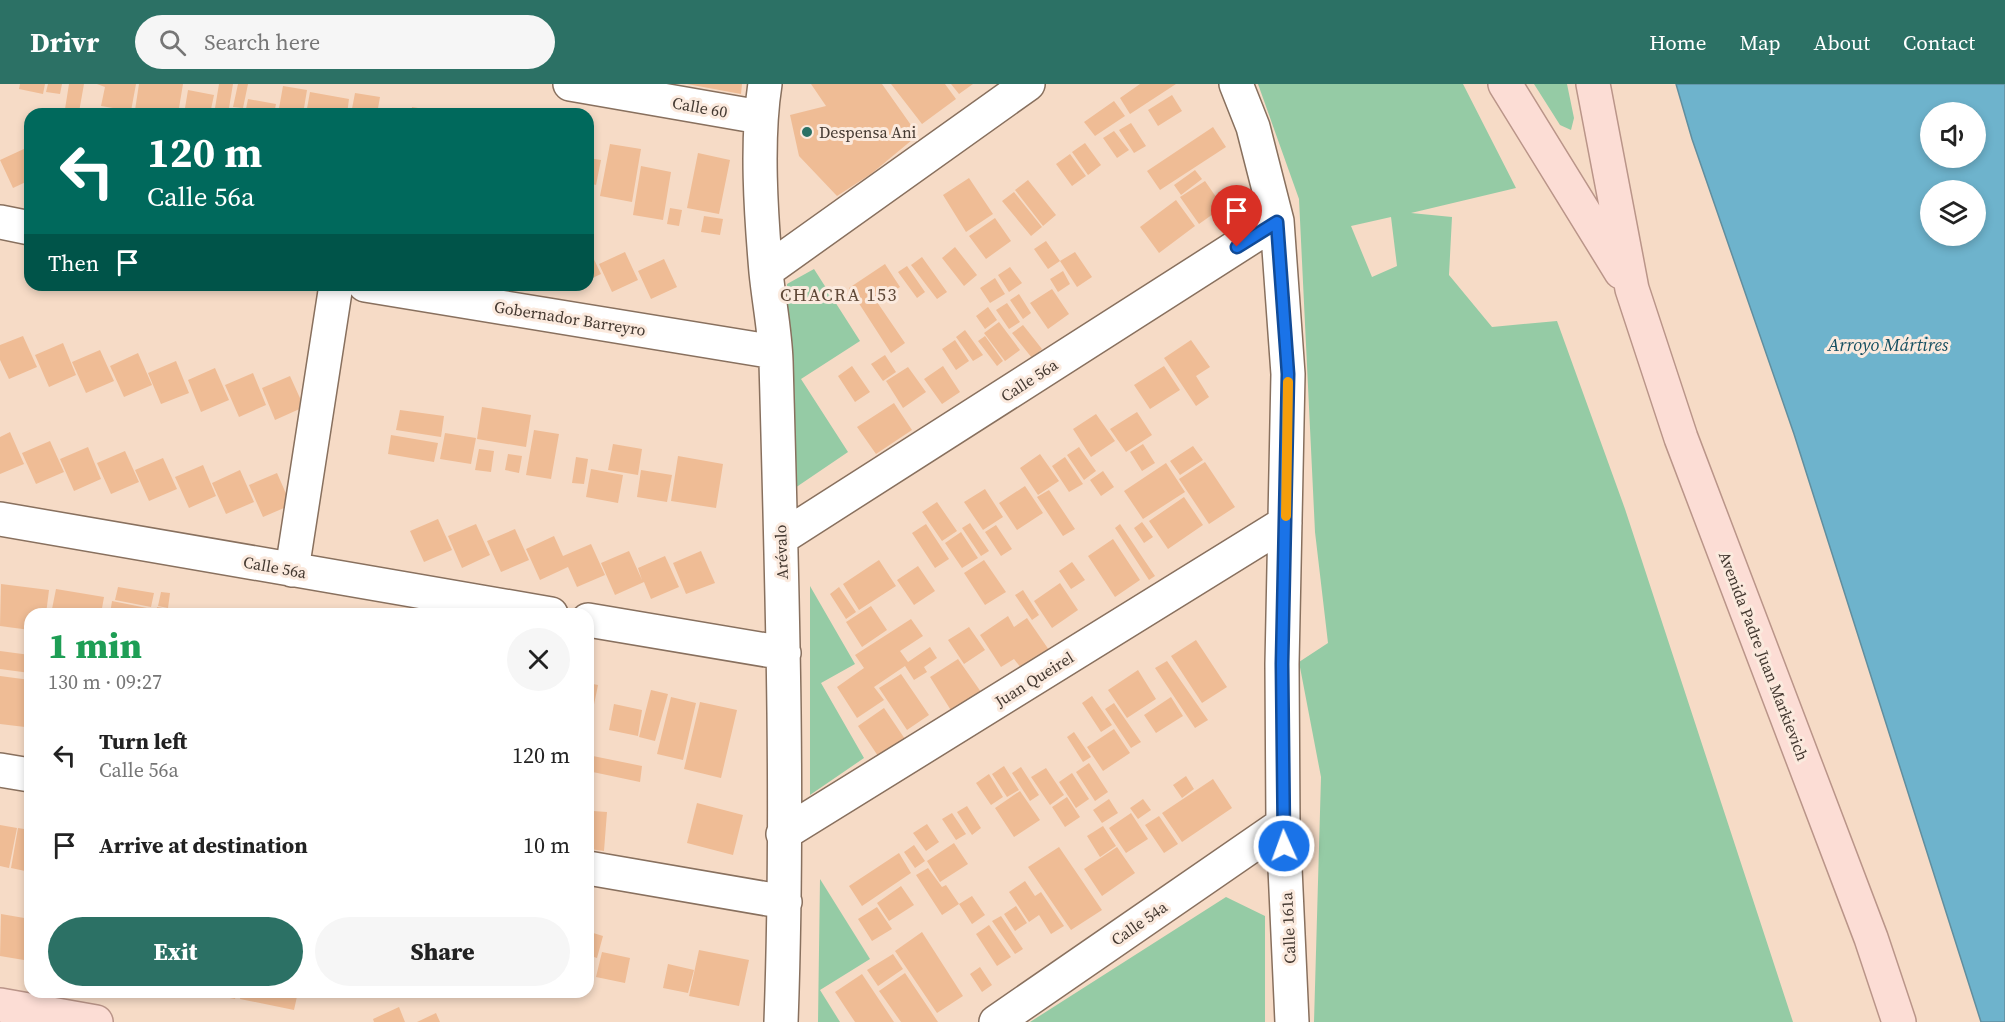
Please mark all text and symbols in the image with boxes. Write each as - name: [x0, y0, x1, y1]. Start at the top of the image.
- search box: [135, 15, 555, 69]
- text: Drivr: [30, 23, 99, 61]
- icon: search: [156, 26, 189, 59]
- text: Search here: [204, 27, 320, 57]
- text: Home: [1649, 28, 1707, 57]
- text: Map: [1740, 28, 1781, 57]
- text: About: [1814, 28, 1870, 57]
- text: Contact: [1903, 28, 1975, 57]
- street label: Calle 60: [671, 91, 729, 123]
- map controls: [1920, 102, 1986, 246]
- button: sound: [1920, 102, 1986, 168]
- place label: Despensa Ani: [819, 121, 917, 143]
- text: 120 m: [147, 123, 262, 181]
- marker: Despensa Ani: [800, 125, 814, 139]
- icon: left: [48, 132, 126, 210]
- text: Calle 56a: [147, 178, 255, 215]
- button: layers: [1920, 180, 1986, 246]
- pin: [1211, 185, 1262, 247]
- icon: arrive: [1220, 194, 1253, 227]
- icon: arrive: [111, 246, 144, 279]
- text: Then: [48, 248, 99, 278]
- district label: CHACRA 153: [780, 282, 898, 307]
- street label: Gobernador Barreyro: [493, 295, 647, 341]
- water label: Arroyo Mártires: [1827, 332, 1949, 357]
- street label: Calle 56a: [996, 353, 1062, 407]
- street label: Arévalo: [769, 524, 793, 580]
- street label: Avenida Padre Juan Markievich: [1714, 548, 1814, 764]
- street label: Calle 56a: [242, 551, 309, 584]
- text: 1 min: [48, 621, 142, 670]
- button: close: [507, 628, 570, 691]
- street label: Juan Queirel: [990, 646, 1078, 712]
- text: 130 m · 09:27: [48, 668, 162, 696]
- text: Turn left: [99, 726, 187, 756]
- icon: left: [48, 739, 81, 772]
- text: 120 m: [512, 740, 570, 770]
- text: Calle 56a: [99, 756, 179, 784]
- position arrow: [1252, 814, 1316, 878]
- icon: arrive: [48, 829, 81, 862]
- text: Arrive at destination: [99, 830, 308, 860]
- text: 10 m: [523, 830, 570, 860]
- street label: Calle 161a: [1275, 891, 1301, 964]
- street label: Calle 54a: [1107, 895, 1172, 950]
- button: Exit: [48, 917, 303, 986]
- button: Share: [315, 917, 570, 986]

